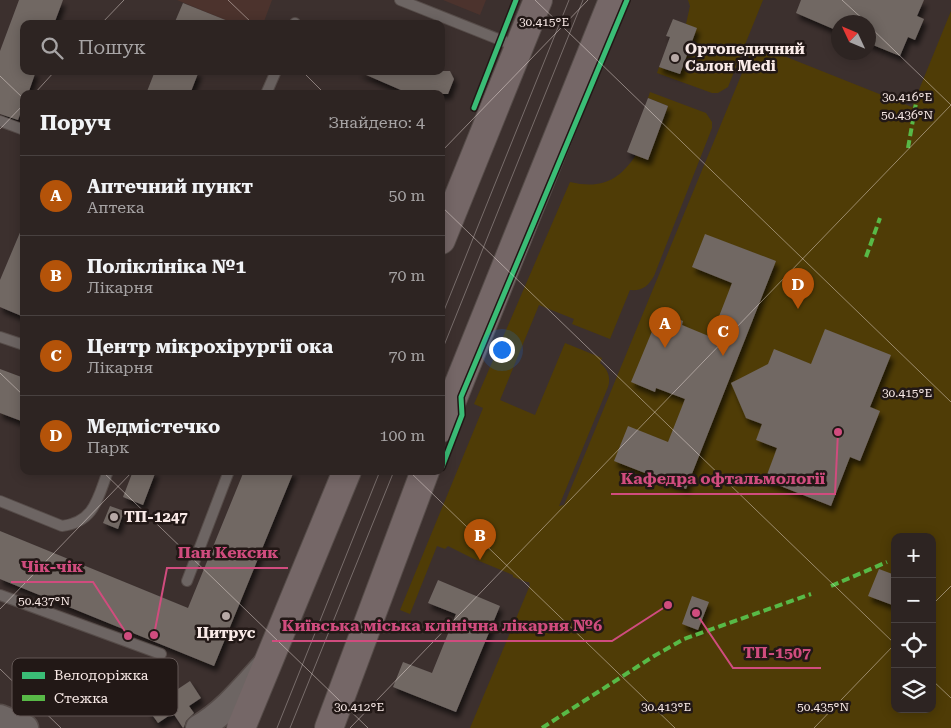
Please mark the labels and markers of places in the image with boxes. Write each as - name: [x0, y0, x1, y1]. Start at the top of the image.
- place label: Ортопедичний Салон Medi: [685, 40, 805, 75]
- marker: Ортопедичний Салон Medi: [669, 52, 681, 64]
- pin: D: [782, 268, 814, 309]
- pin: A: [649, 307, 681, 348]
- pin: C: [707, 315, 739, 356]
- callout: Кафедра офтальмології: [611, 463, 835, 494]
- place label: ТП-1247: [124, 508, 188, 526]
- marker: ТП-1247: [108, 511, 120, 523]
- pin: B: [464, 519, 496, 560]
- callout: Пан Кексик: [167, 537, 288, 568]
- callout: Чік-чік: [11, 551, 93, 582]
- marker: Цитрус: [220, 610, 232, 622]
- callout: Київська міська клінічна лікарня №6: [272, 610, 612, 641]
- place label: Цитрус: [196, 624, 256, 642]
- callout: ТП-1507: [733, 637, 821, 668]

